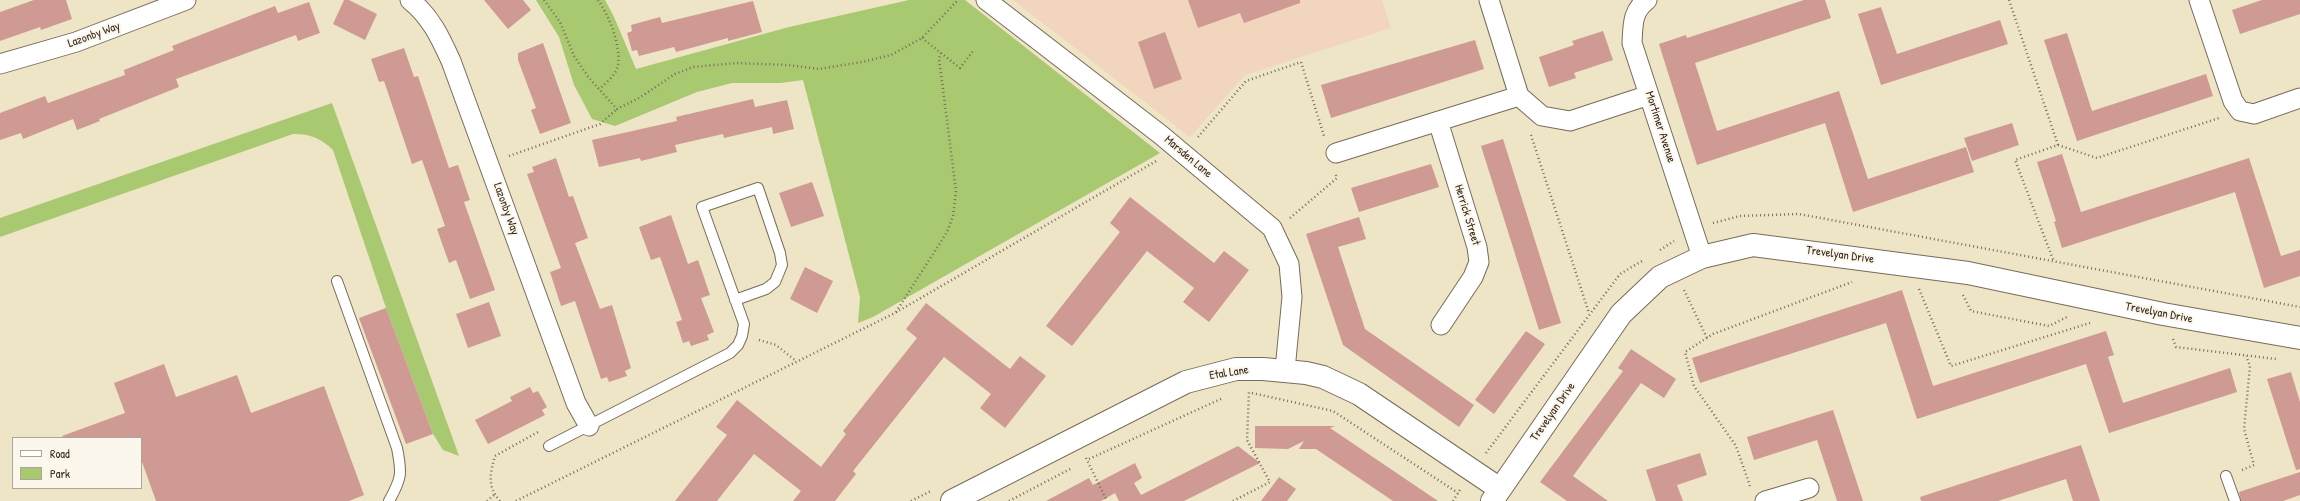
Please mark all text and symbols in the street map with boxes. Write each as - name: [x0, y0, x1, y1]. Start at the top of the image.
- street label: Lazonby Way: [66, 19, 122, 51]
- street label: Mortimer Avenue: [1642, 90, 1678, 164]
- street label: Marsden Lane: [1161, 133, 1215, 181]
- street label: Lazonby Way: [490, 181, 522, 237]
- street label: Herrick Street: [1451, 183, 1483, 247]
- street label: Trevelyan Drive: [1805, 243, 1875, 267]
- street label: Trevelyan Drive: [2124, 299, 2194, 327]
- street label: Etal Lane: [1208, 363, 1250, 383]
- street label: Trevelyan Drive: [1528, 380, 1578, 444]
- legend: [12, 437, 142, 489]
- text: Road: [50, 445, 70, 462]
- text: Park: [50, 465, 70, 482]

